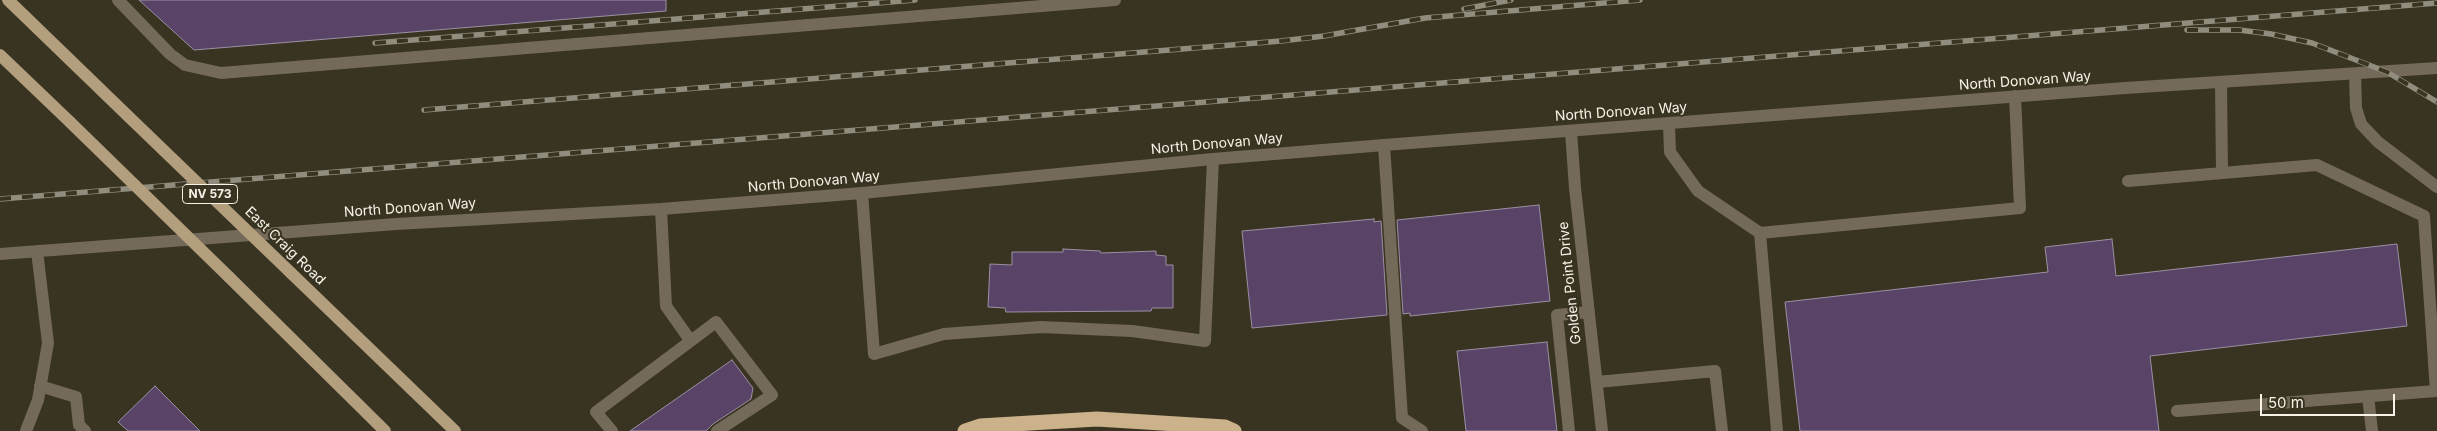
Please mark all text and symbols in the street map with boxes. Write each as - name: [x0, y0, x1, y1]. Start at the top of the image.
- street label: North Donovan Way: [1958, 68, 2092, 94]
- street label: North Donovan Way: [1554, 99, 1688, 125]
- street label: North Donovan Way: [1150, 130, 1284, 158]
- street label: North Donovan Way: [747, 168, 881, 196]
- road number: NV 573: [182, 184, 238, 203]
- street label: North Donovan Way: [343, 195, 477, 221]
- street label: East Craig Road: [241, 203, 329, 289]
- street label: Golden Point Drive: [1555, 221, 1585, 345]
- scale bar: [2262, 384, 2397, 416]
- text: 50 m: [2268, 393, 2304, 412]

